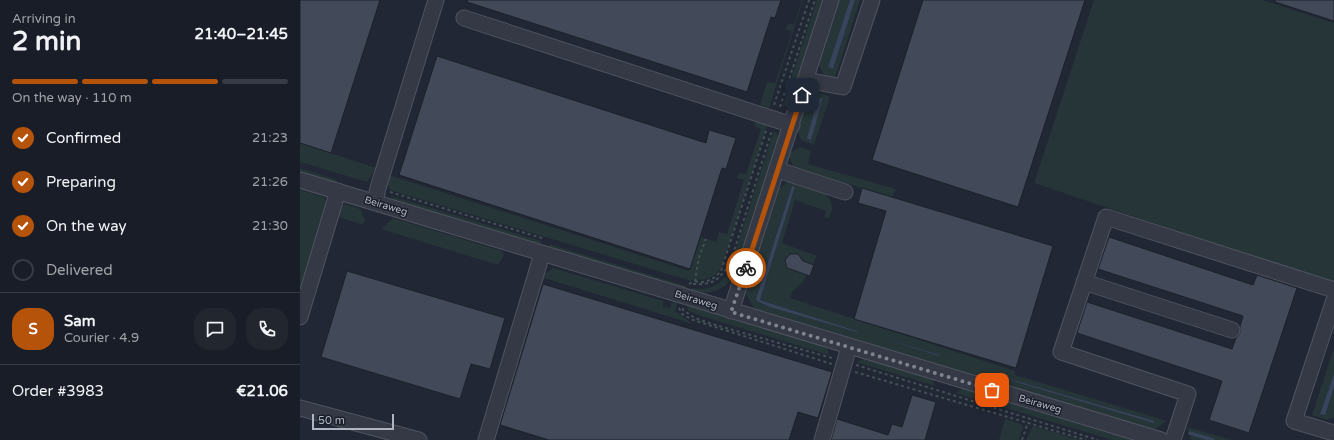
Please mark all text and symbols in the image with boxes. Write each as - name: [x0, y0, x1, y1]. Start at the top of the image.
- text: Arriving in: [12, 11, 76, 27]
- text: 21:40–21:45: [195, 25, 288, 43]
- text: 2 min: [12, 26, 81, 57]
- pin: [785, 78, 819, 112]
- icon: home: [791, 84, 813, 106]
- text: On the way · 110 m: [12, 90, 132, 106]
- icon: check: [12, 127, 34, 149]
- text: Confirmed: [46, 129, 121, 147]
- text: 21:23: [252, 130, 288, 146]
- icon: check: [12, 171, 34, 193]
- text: Preparing: [46, 173, 116, 191]
- text: 21:26: [252, 174, 288, 190]
- street label: Beiraweg: [363, 194, 409, 218]
- icon: check: [12, 215, 34, 237]
- text: On the way: [46, 217, 126, 235]
- text: 21:30: [252, 218, 288, 234]
- courier: [726, 248, 766, 288]
- icon: bike: [735, 257, 757, 279]
- text: Delivered: [46, 261, 113, 279]
- street label: Beiraweg: [673, 288, 719, 312]
- button: chat: [194, 308, 236, 350]
- button: phone: [246, 308, 288, 350]
- text: Sam: [64, 312, 95, 330]
- text: S: [28, 320, 38, 338]
- text: Courier · 4.9: [64, 330, 139, 346]
- pin: [975, 373, 1009, 407]
- icon: bag: [981, 379, 1003, 401]
- text: Order #3983: [12, 382, 104, 400]
- text: €21.06: [236, 382, 288, 400]
- street label: Beiraweg: [1017, 392, 1063, 416]
- scale bar: [312, 412, 394, 431]
- text: 50 m: [318, 414, 345, 427]

